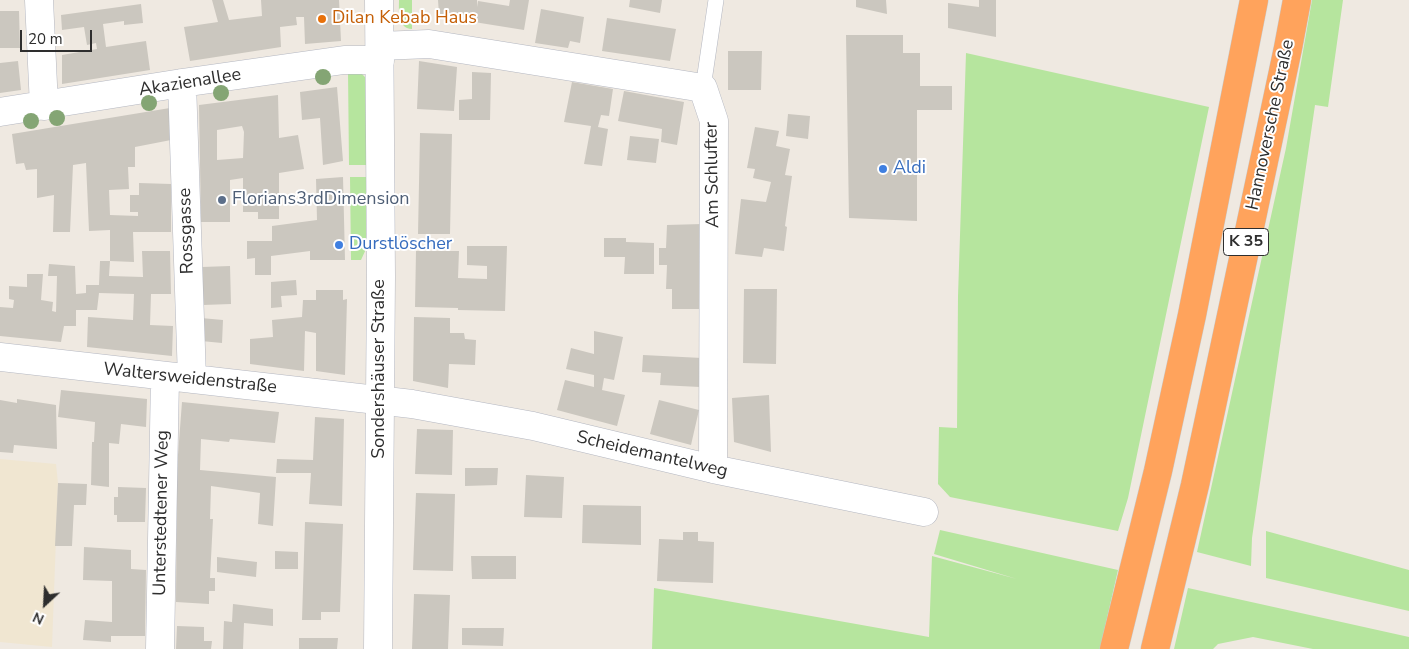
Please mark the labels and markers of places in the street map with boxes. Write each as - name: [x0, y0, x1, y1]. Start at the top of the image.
- place label: Dilan Kebab Haus: [332, 8, 477, 30]
- marker: Dilan Kebab Haus: [316, 13, 328, 25]
- place label: Aldi: [893, 158, 926, 180]
- marker: Aldi: [877, 163, 889, 175]
- place label: Florians3rdDimension: [232, 189, 410, 211]
- marker: Florians3rdDimension: [216, 194, 228, 206]
- place label: Durstlöscher: [349, 234, 452, 256]
- marker: Durstlöscher: [333, 239, 345, 251]

